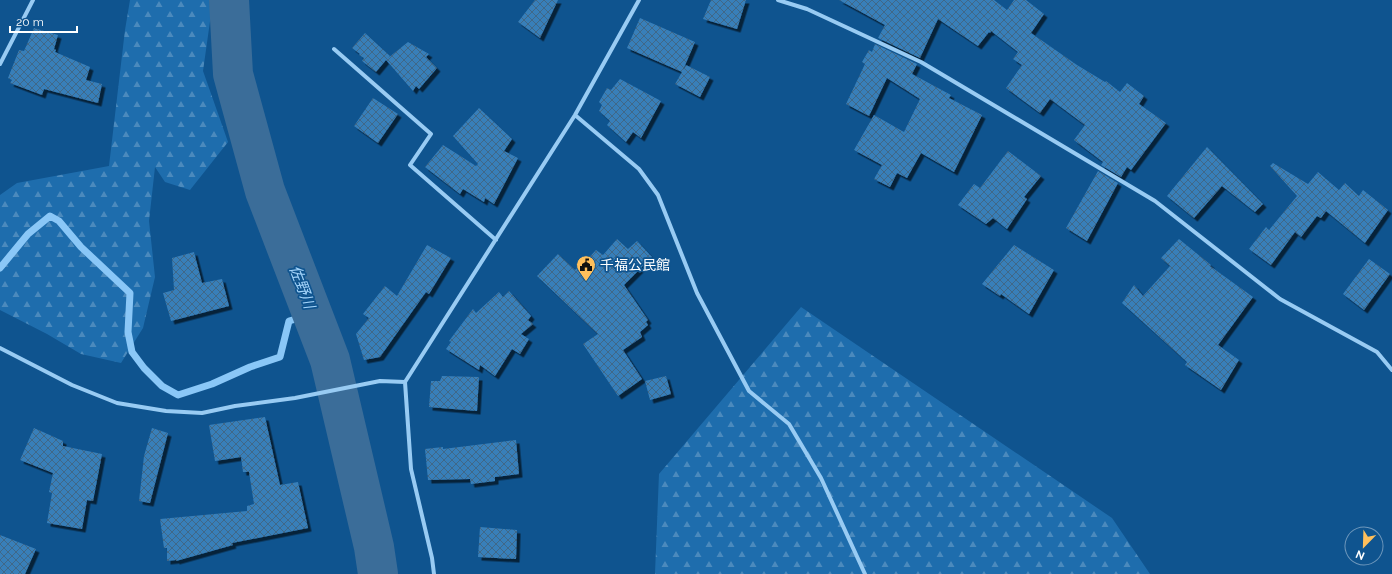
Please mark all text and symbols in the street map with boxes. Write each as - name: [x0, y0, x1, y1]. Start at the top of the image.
- scale bar: [10, 8, 77, 34]
- text: 20 m: [16, 15, 44, 29]
- public building icon: 千福公民館: [575, 254, 597, 282]
- place label: 千福公民館: [600, 257, 670, 273]
- water label: 佐野川: [286, 263, 319, 313]
- north arrow: [1344, 526, 1384, 566]
- text: N: [1354, 547, 1367, 562]

